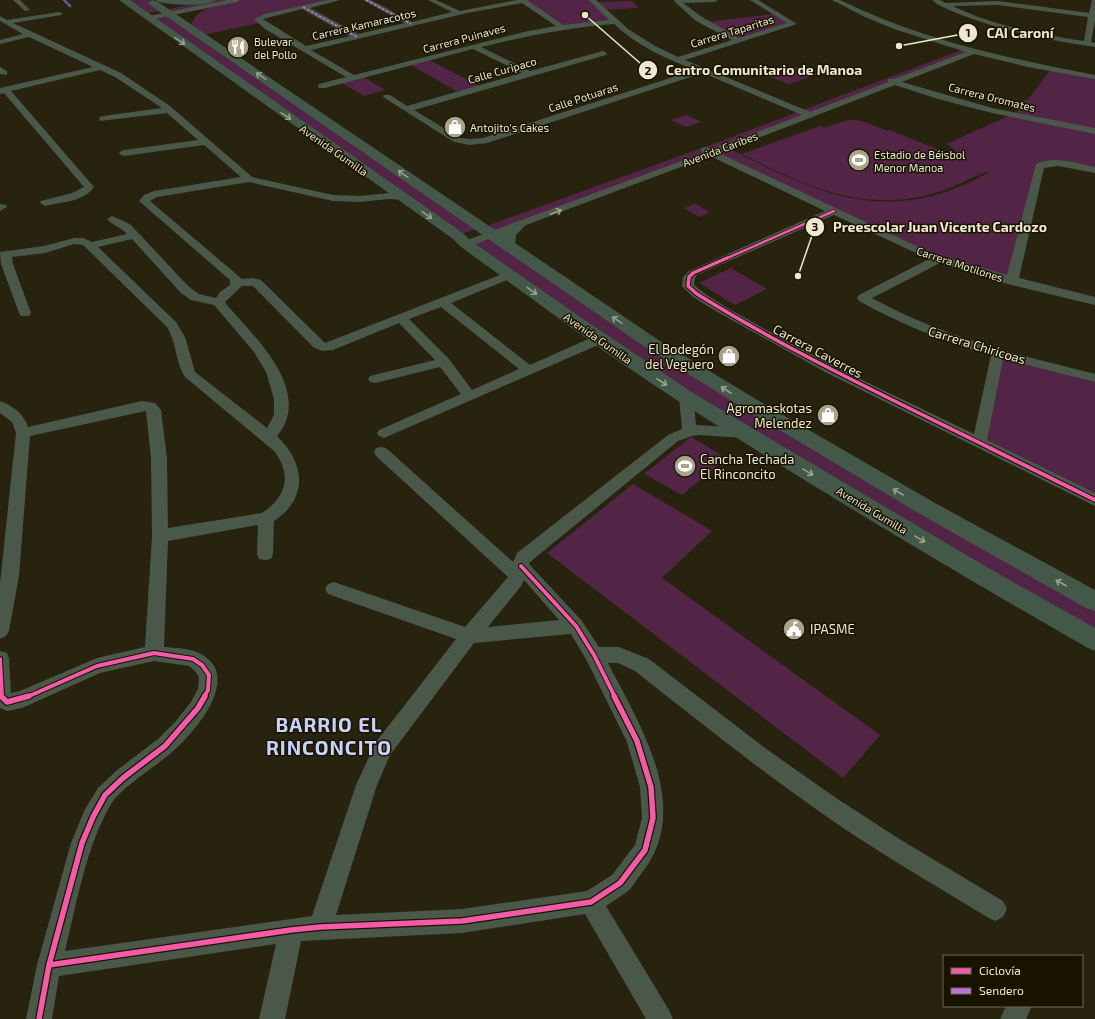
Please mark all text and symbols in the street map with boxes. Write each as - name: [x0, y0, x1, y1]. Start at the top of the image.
- street label: Carrera Kamaracotos: [311, 6, 418, 42]
- street label: Carrera Taparitas: [689, 12, 776, 50]
- callout: CAI Caroní: [958, 20, 1061, 46]
- street label: Carrera Puinaves: [421, 21, 507, 55]
- text: CAI Caroní: [986, 24, 1055, 41]
- text: 1: [965, 25, 971, 39]
- restaurant icon: Bulevar del Pollo: [225, 34, 251, 60]
- place label: Bulevar del Pollo: [254, 35, 297, 61]
- one-way arrow: [175, 36, 186, 45]
- street label: Calle Curipaco: [466, 54, 538, 86]
- callout: Centro Comunitario de Manoa: [638, 57, 870, 83]
- text: Centro Comunitario de Manoa: [666, 61, 862, 78]
- text: 2: [645, 63, 652, 77]
- one-way arrow: [256, 72, 267, 80]
- street label: Calle Potuaras: [547, 80, 620, 114]
- street label: Carrera Oromates: [947, 80, 1037, 114]
- one-way arrow: [281, 112, 292, 120]
- shop icon: Antojito's Cakes: [442, 114, 468, 140]
- place label: Antojito's Cakes: [470, 121, 549, 135]
- street label: Avenida Gumilla: [297, 122, 371, 178]
- street label: Avenida Caribes: [681, 129, 760, 169]
- sports icon: Estadio de Béisbol Menor Manoa: [846, 147, 872, 173]
- place label: Estadio de Béisbol Menor Manoa: [874, 148, 966, 174]
- one-way arrow: [398, 170, 409, 178]
- one-way arrow: [549, 207, 561, 215]
- one-way arrow: [421, 211, 432, 219]
- callout: Preescolar Juan Vicente Cardozo: [805, 214, 1055, 240]
- text: Preescolar Juan Vicente Cardozo: [833, 218, 1047, 235]
- text: 3: [812, 219, 819, 233]
- street label: Carrera Motilones: [915, 244, 1005, 284]
- one-way arrow: [527, 287, 538, 295]
- street label: Avenida Gumilla: [561, 310, 635, 366]
- one-way arrow: [611, 315, 623, 323]
- street label: Carrera Caverres: [770, 321, 866, 381]
- street label: Carrera Chiricoas: [926, 323, 1028, 367]
- place label: El Bodegón del Veguero: [645, 341, 714, 372]
- shop icon: El Bodegón del Veguero: [716, 343, 742, 369]
- one-way arrow: [656, 378, 668, 386]
- one-way arrow: [720, 386, 732, 394]
- place label: Agromaskotas Melendez: [727, 400, 812, 431]
- shop icon: Agromaskotas Melendez: [815, 402, 841, 428]
- place label: Cancha Techada El Rinconcito: [700, 451, 794, 482]
- sports icon: Cancha Techada El Rinconcito: [672, 453, 698, 479]
- one-way arrow: [803, 467, 814, 476]
- street label: Avenida Gumilla: [834, 484, 910, 536]
- one-way arrow: [892, 487, 904, 495]
- one-way arrow: [914, 535, 926, 543]
- one-way arrow: [1055, 578, 1067, 586]
- public building icon: IPASME: [781, 616, 807, 642]
- place label: IPASME: [810, 621, 855, 637]
- district label: BARRIO EL RINCONCITO: [266, 712, 392, 759]
- legend: [943, 955, 1083, 1007]
- text: Ciclovía: [979, 963, 1021, 977]
- text: Sendero: [979, 983, 1024, 997]

